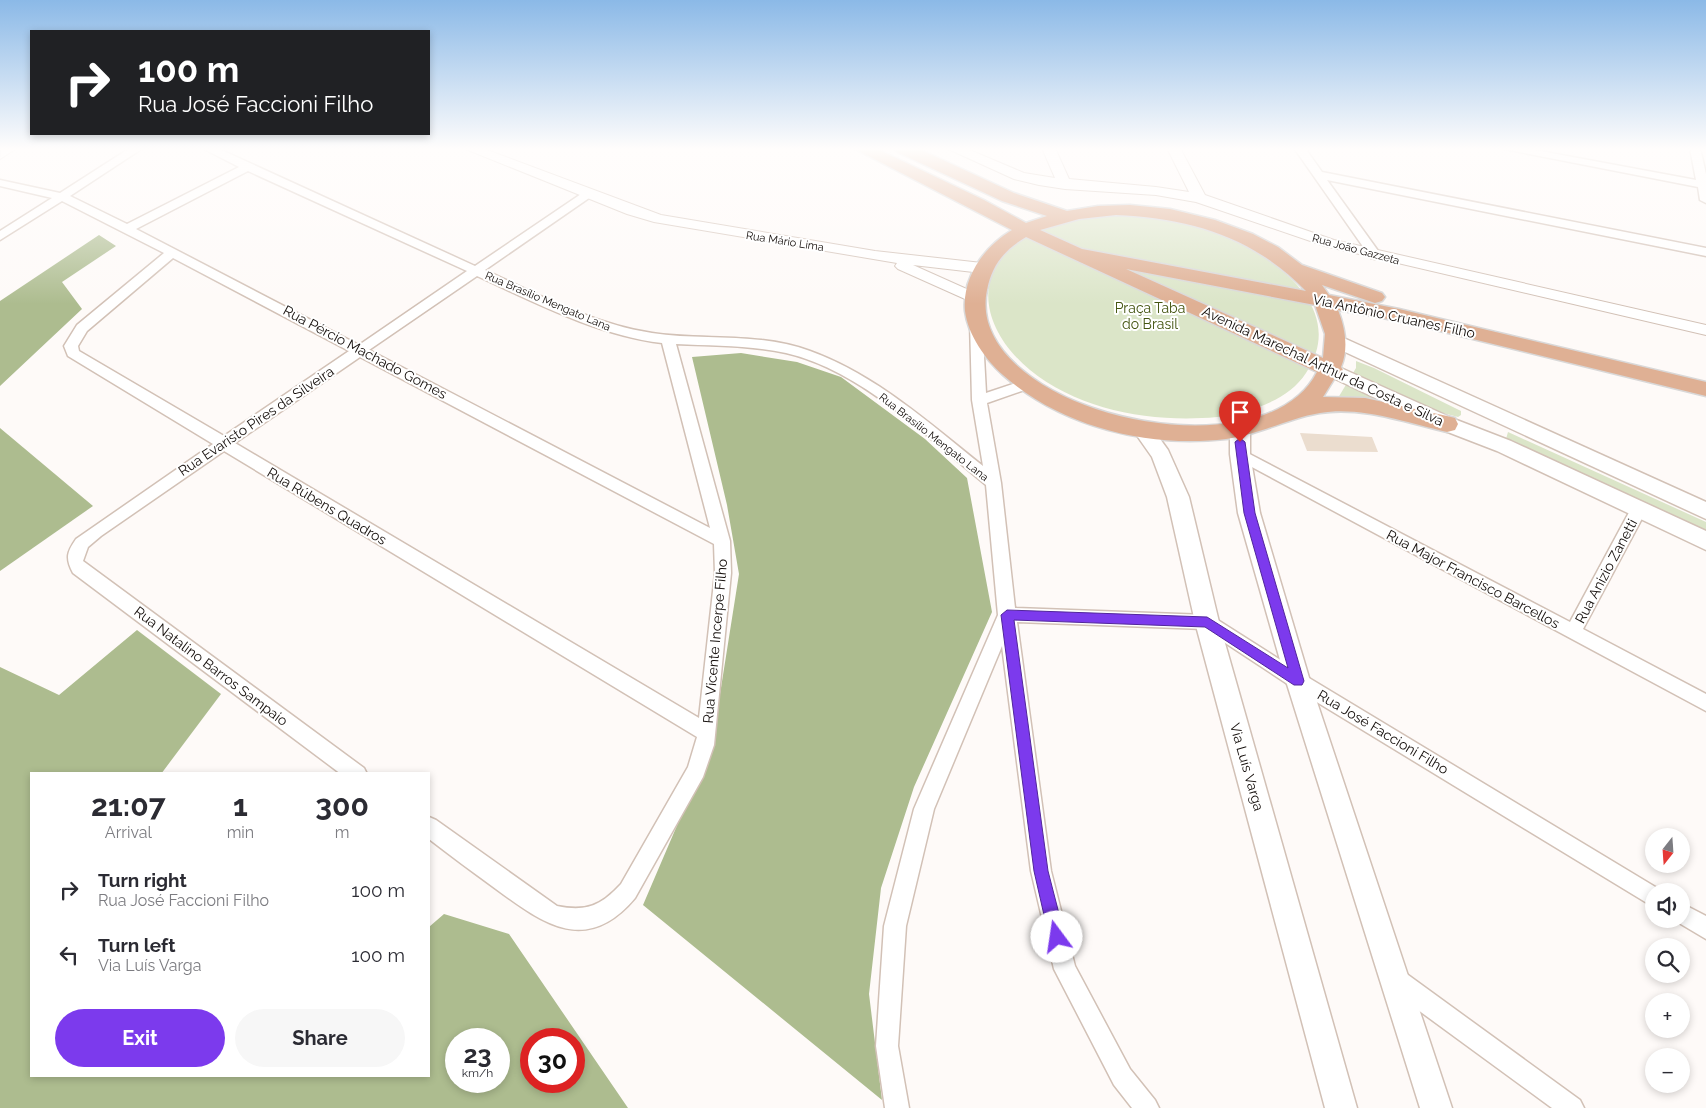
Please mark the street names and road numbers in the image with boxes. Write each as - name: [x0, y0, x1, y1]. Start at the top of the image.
- street label: Rua Mário Lima: [745, 229, 825, 254]
- street label: Rua João Gazzeta: [1311, 232, 1401, 267]
- street label: Rua Brasílio Mengato Lana: [483, 269, 612, 334]
- street label: Via Antônio Cruanes Filho: [1311, 291, 1477, 341]
- street label: Rua Pércio Machado Gomes: [281, 302, 450, 402]
- street label: Avenida Marechal Arthur da Costa e Silva: [1200, 303, 1446, 429]
- street label: Rua Evaristo Pires da Silveira: [175, 363, 337, 479]
- street label: Rua Brasílio Mengato Lana: [877, 391, 991, 484]
- street label: Rua Rúbens Quadros: [265, 464, 390, 548]
- street label: Rua Anizio Zanetti: [1572, 516, 1640, 626]
- street label: Rua Major Francisco Barcellos: [1384, 526, 1562, 632]
- street label: Rua Vicente Incerpe Filho: [700, 558, 730, 724]
- street label: Rua Natalino Barros Sampaio: [131, 603, 291, 729]
- street label: Rua José Faccioni Filho: [1315, 687, 1451, 777]
- street label: Via Luís Varga: [1227, 721, 1267, 813]

